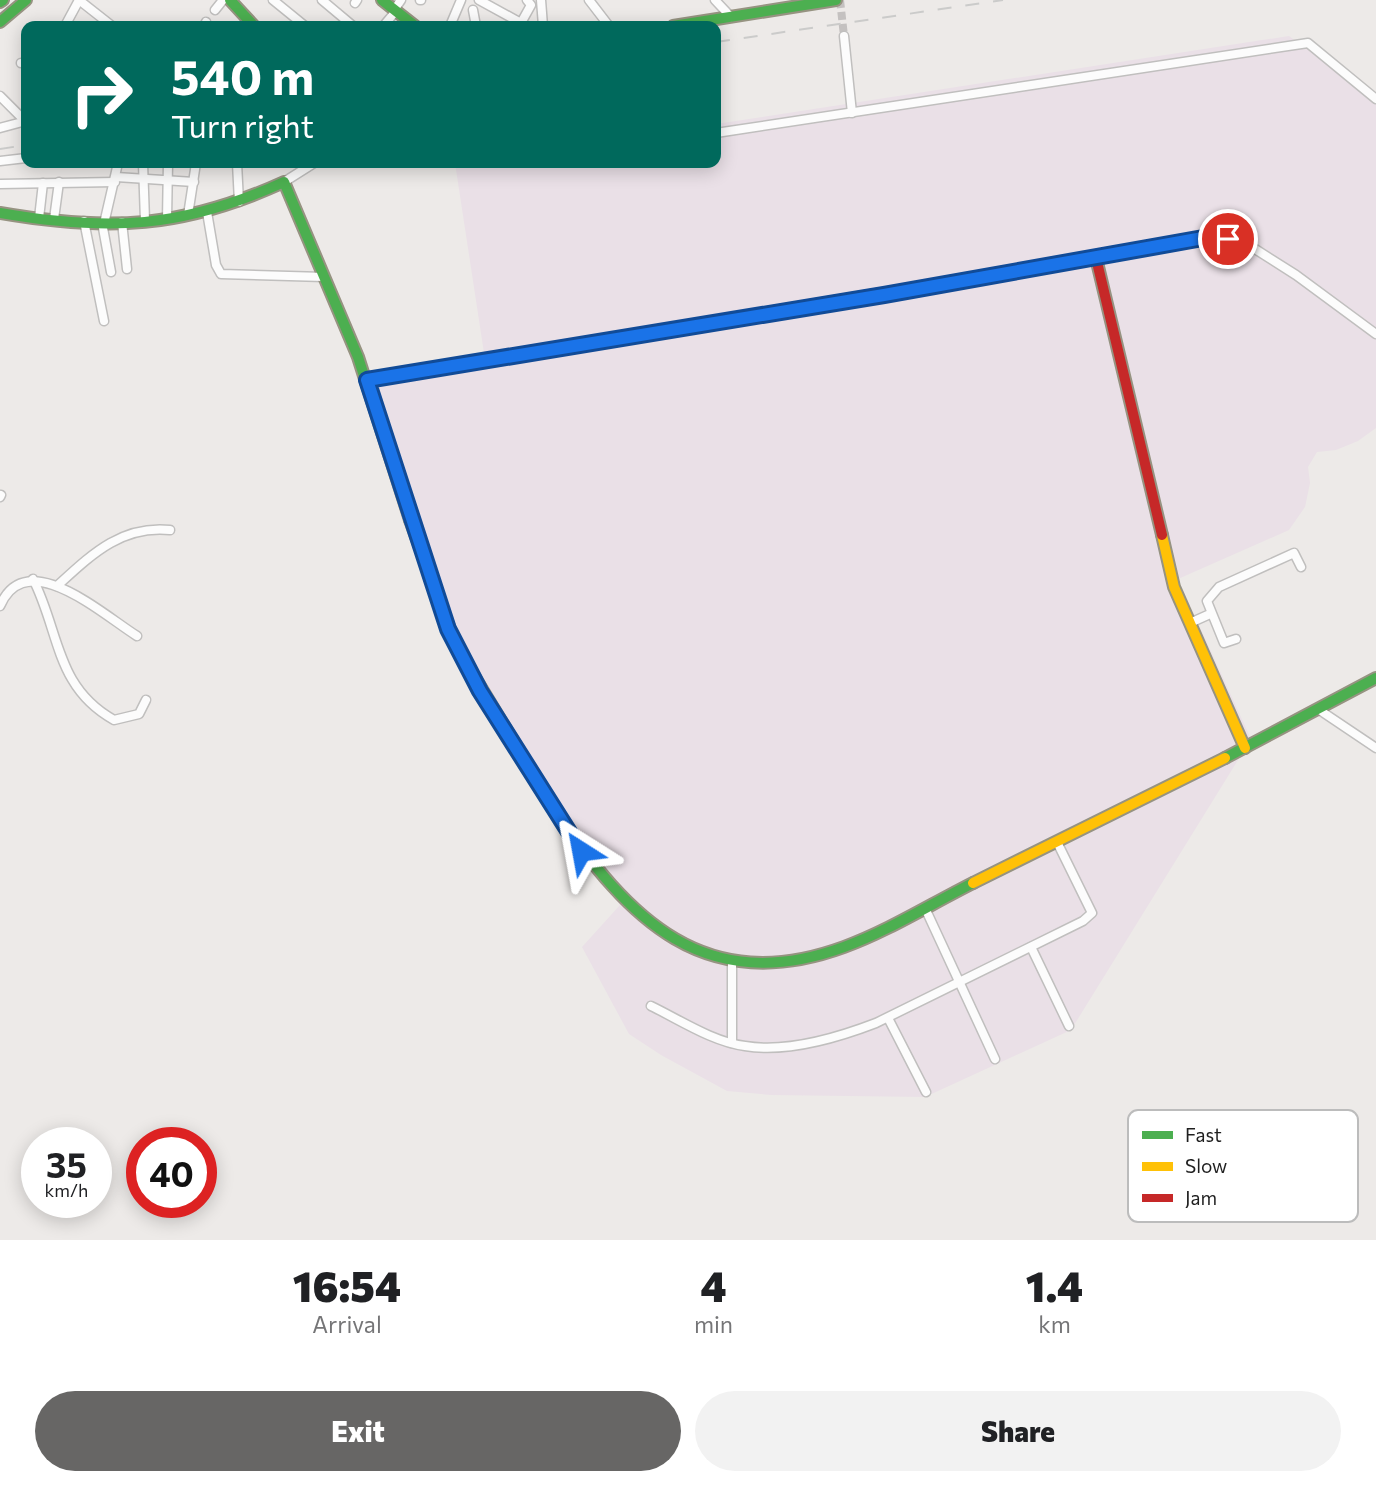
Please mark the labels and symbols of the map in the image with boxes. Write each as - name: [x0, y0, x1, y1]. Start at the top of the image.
- pin: [1198, 209, 1258, 269]
- position arrow: [544, 814, 618, 888]
- legend: [1128, 1110, 1358, 1222]
- text: Fast: [1185, 1123, 1222, 1146]
- speed limit sign: 40: [126, 1127, 217, 1218]
- text: Slow: [1185, 1154, 1227, 1177]
- text: Jam: [1185, 1186, 1217, 1209]

